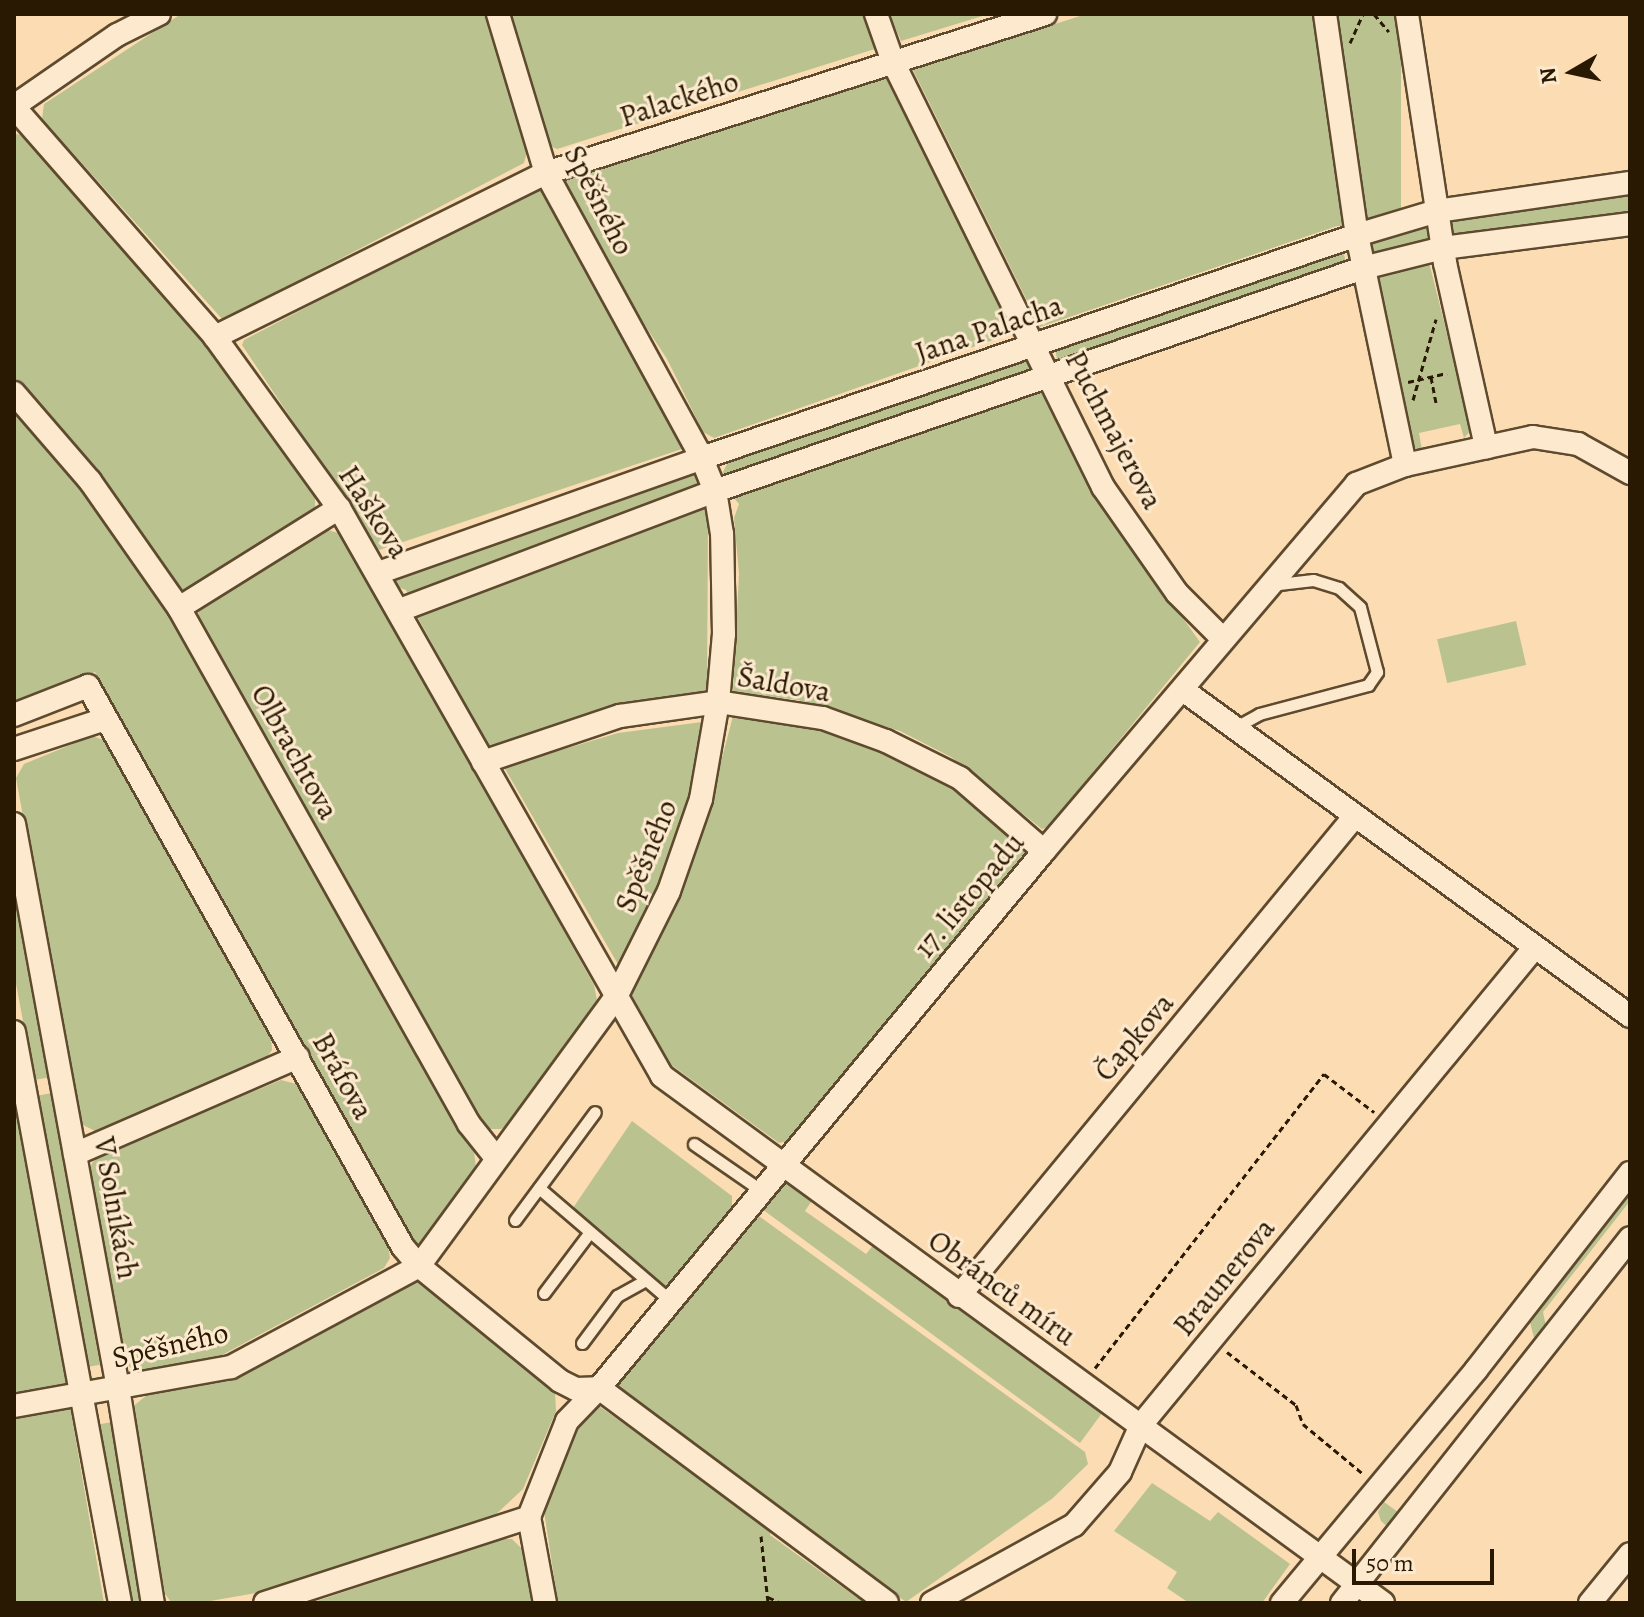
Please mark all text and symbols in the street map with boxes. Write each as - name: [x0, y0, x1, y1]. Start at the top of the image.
- north arrow: [1532, 32, 1612, 112]
- street label: Palackého: [615, 63, 743, 135]
- text: N: [1532, 65, 1564, 86]
- street label: Spěšného: [556, 139, 642, 261]
- street label: Jana Palacha: [911, 287, 1067, 371]
- street label: Puchmajerova: [1057, 345, 1171, 515]
- street label: Haškova: [331, 459, 417, 565]
- street label: Šaldova: [735, 658, 833, 710]
- street label: Olbrachtova: [243, 678, 347, 826]
- street label: Spěšného: [607, 795, 685, 917]
- street label: 17. listopadu: [906, 825, 1032, 965]
- street label: Čapkova: [1087, 986, 1181, 1088]
- street label: Bráfova: [305, 1026, 381, 1126]
- street label: V Solníkách: [86, 1134, 146, 1282]
- street label: Braunerova: [1166, 1211, 1282, 1343]
- street label: Obránců míru: [921, 1222, 1083, 1354]
- street label: Spěšného: [108, 1314, 232, 1376]
- scale bar: [1356, 1533, 1498, 1583]
- text: 50 m: [1366, 1547, 1414, 1579]

